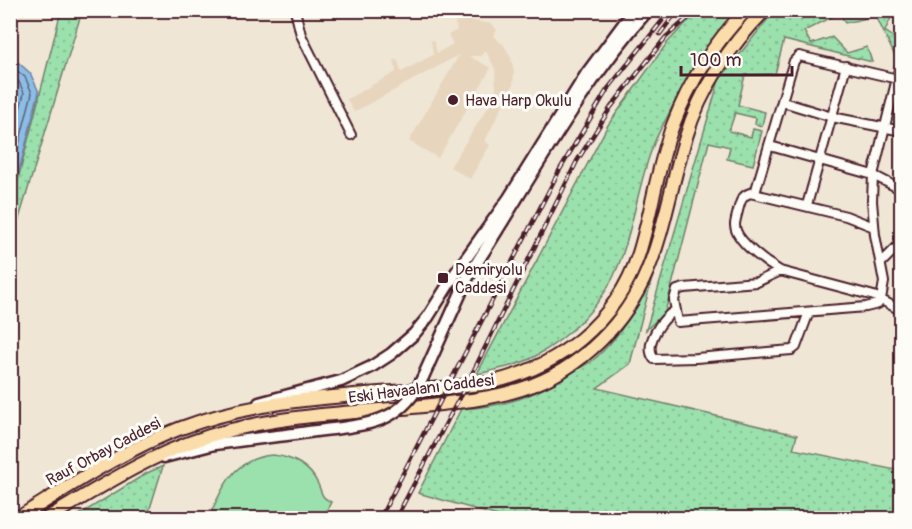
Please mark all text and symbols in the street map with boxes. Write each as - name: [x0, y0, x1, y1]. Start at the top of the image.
- scale bar: [681, 39, 792, 77]
- text: 100 m: [690, 49, 742, 72]
- place label: Hava Harp Okulu: [465, 91, 572, 111]
- marker: Hava Harp Okulu: [446, 93, 460, 107]
- place label: Demiryolu Caddesi: [455, 260, 523, 298]
- marker: Demiryolu Caddesi: [436, 271, 450, 285]
- street label: Eski Havaalanı Caddesi: [347, 370, 495, 408]
- street label: Rauf Orbay Caddesi: [43, 413, 164, 491]

